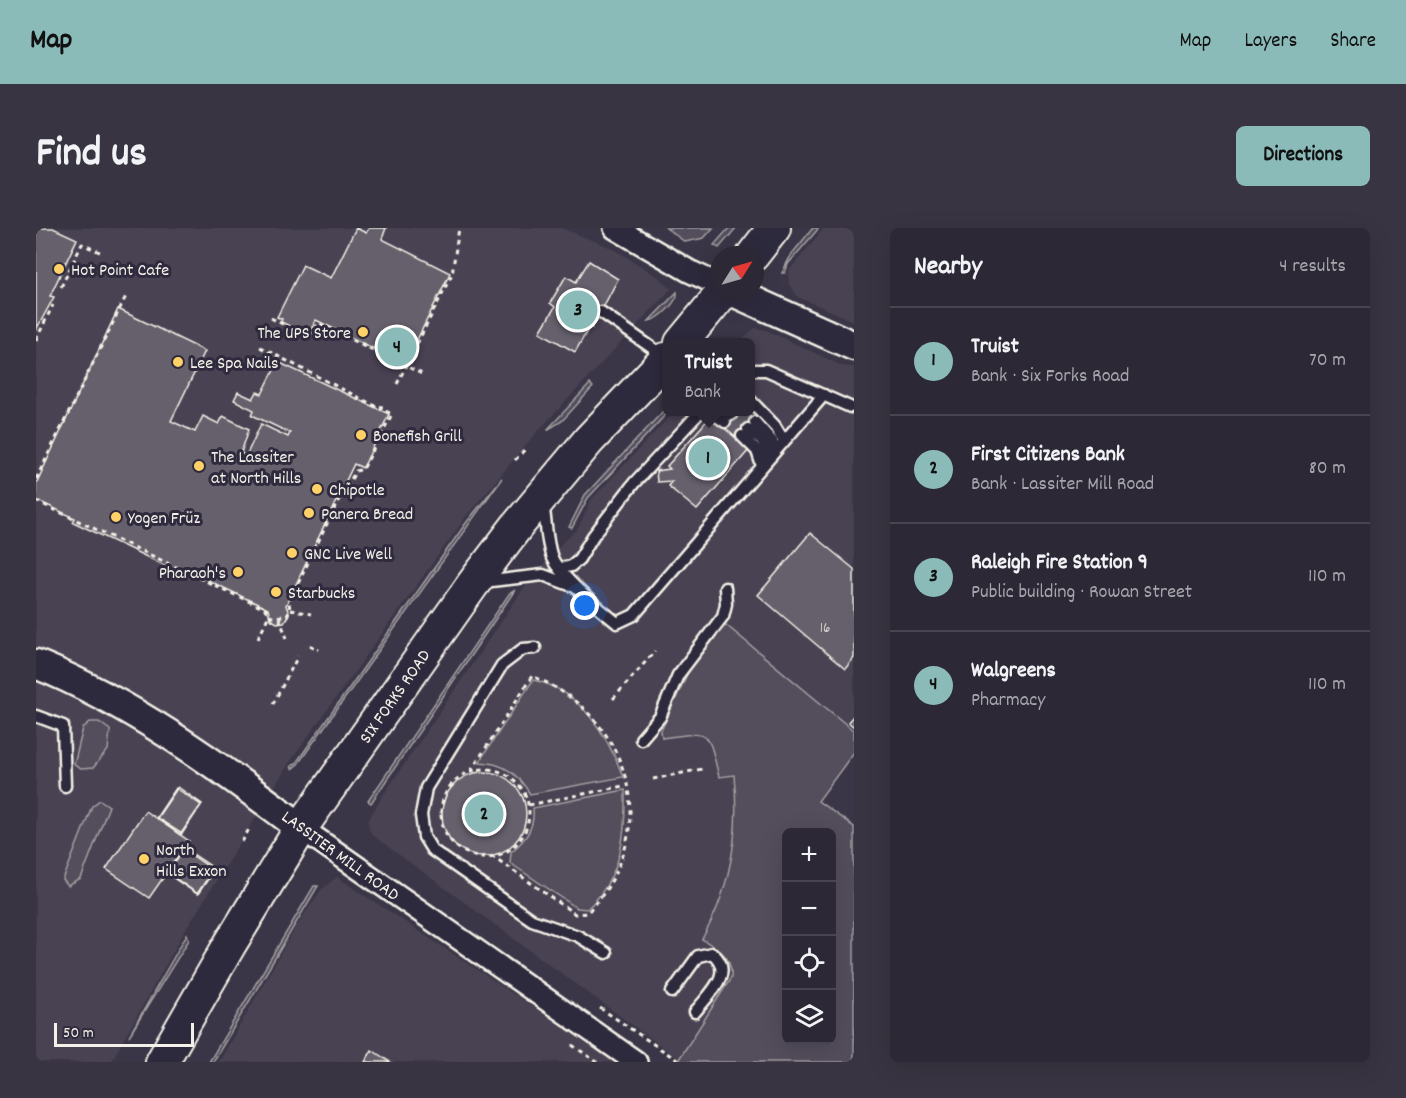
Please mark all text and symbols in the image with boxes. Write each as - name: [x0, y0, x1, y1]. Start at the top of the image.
- text: Map: [30, 22, 72, 62]
- text: Map: [1180, 27, 1211, 57]
- text: Layers: [1244, 27, 1297, 57]
- text: Share: [1330, 27, 1376, 57]
- text: Find us: [36, 126, 147, 186]
- button: Directions: [1236, 126, 1370, 186]
- north arrow: [710, 246, 764, 300]
- text: Nearby: [914, 249, 982, 286]
- text: 4 results: [1279, 253, 1346, 281]
- place label: Hot Point Cafe: [71, 259, 169, 284]
- marker: Hot Point Cafe: [52, 262, 66, 276]
- pin: 3: [558, 288, 598, 332]
- place label: The UPS Store: [257, 322, 351, 347]
- pin: 4: [378, 324, 416, 370]
- marker: The UPS Store: [356, 325, 370, 339]
- text: Truist: [971, 332, 1019, 363]
- popup: [662, 338, 755, 416]
- text: 1: [931, 347, 936, 375]
- text: 70 m: [1309, 347, 1346, 375]
- text: Truist: [685, 348, 732, 379]
- place label: Lee Spa Nails: [190, 352, 279, 377]
- marker: Lee Spa Nails: [171, 355, 185, 369]
- text: Bank · Six Forks Road: [971, 363, 1129, 391]
- text: Bank: [685, 379, 721, 407]
- place label: Bonefish Grill: [373, 425, 462, 450]
- marker: Bonefish Grill: [354, 428, 368, 442]
- pin: 1: [688, 436, 728, 480]
- text: First Citizens Bank: [971, 440, 1125, 471]
- place label: The Lassiter at North Hills: [211, 446, 301, 492]
- text: 2: [929, 455, 938, 483]
- text: 80 m: [1309, 455, 1346, 483]
- marker: The Lassiter at North Hills: [192, 459, 206, 473]
- text: Bank · Lassiter Mill Road: [971, 471, 1154, 499]
- place label: Chipotle: [329, 479, 385, 504]
- marker: Chipotle: [310, 482, 324, 496]
- place label: Panera Bread: [321, 503, 413, 528]
- marker: Panera Bread: [302, 506, 316, 520]
- place label: Yogen Früz: [128, 507, 200, 532]
- marker: Yogen Früz: [109, 510, 123, 524]
- place label: GNC Live Well: [304, 543, 393, 568]
- marker: GNC Live Well: [285, 546, 299, 560]
- text: Raleigh Fire Station 9: [971, 548, 1148, 579]
- place label: Pharaoh's: [159, 562, 226, 587]
- text: 3: [929, 563, 938, 591]
- text: 110 m: [1308, 563, 1346, 591]
- marker: Pharaoh's: [231, 565, 245, 579]
- text: Public building · Rowan Street: [971, 579, 1192, 607]
- place label: Starbucks: [288, 582, 355, 607]
- marker: Starbucks: [269, 585, 283, 599]
- your location: [570, 591, 599, 620]
- house number: 16: [820, 618, 830, 640]
- street label: SIX FORKS ROAD: [354, 645, 438, 750]
- text: Walgreens: [971, 656, 1056, 687]
- text: 4: [929, 671, 938, 699]
- text: 110 m: [1308, 671, 1346, 699]
- text: Pharmacy: [971, 687, 1045, 715]
- pin: 2: [464, 792, 504, 836]
- street label: LASSITER MILL ROAD: [276, 806, 404, 908]
- map controls: [782, 828, 836, 1044]
- button: +: [782, 828, 836, 882]
- place label: North Hills Exxon: [156, 839, 227, 885]
- marker: North Hills Exxon: [137, 852, 151, 866]
- button: −: [782, 882, 836, 936]
- button: locate: [782, 936, 836, 990]
- button: layers: [782, 990, 836, 1044]
- scale bar: [54, 1020, 194, 1048]
- text: 50 m: [63, 1022, 94, 1045]

